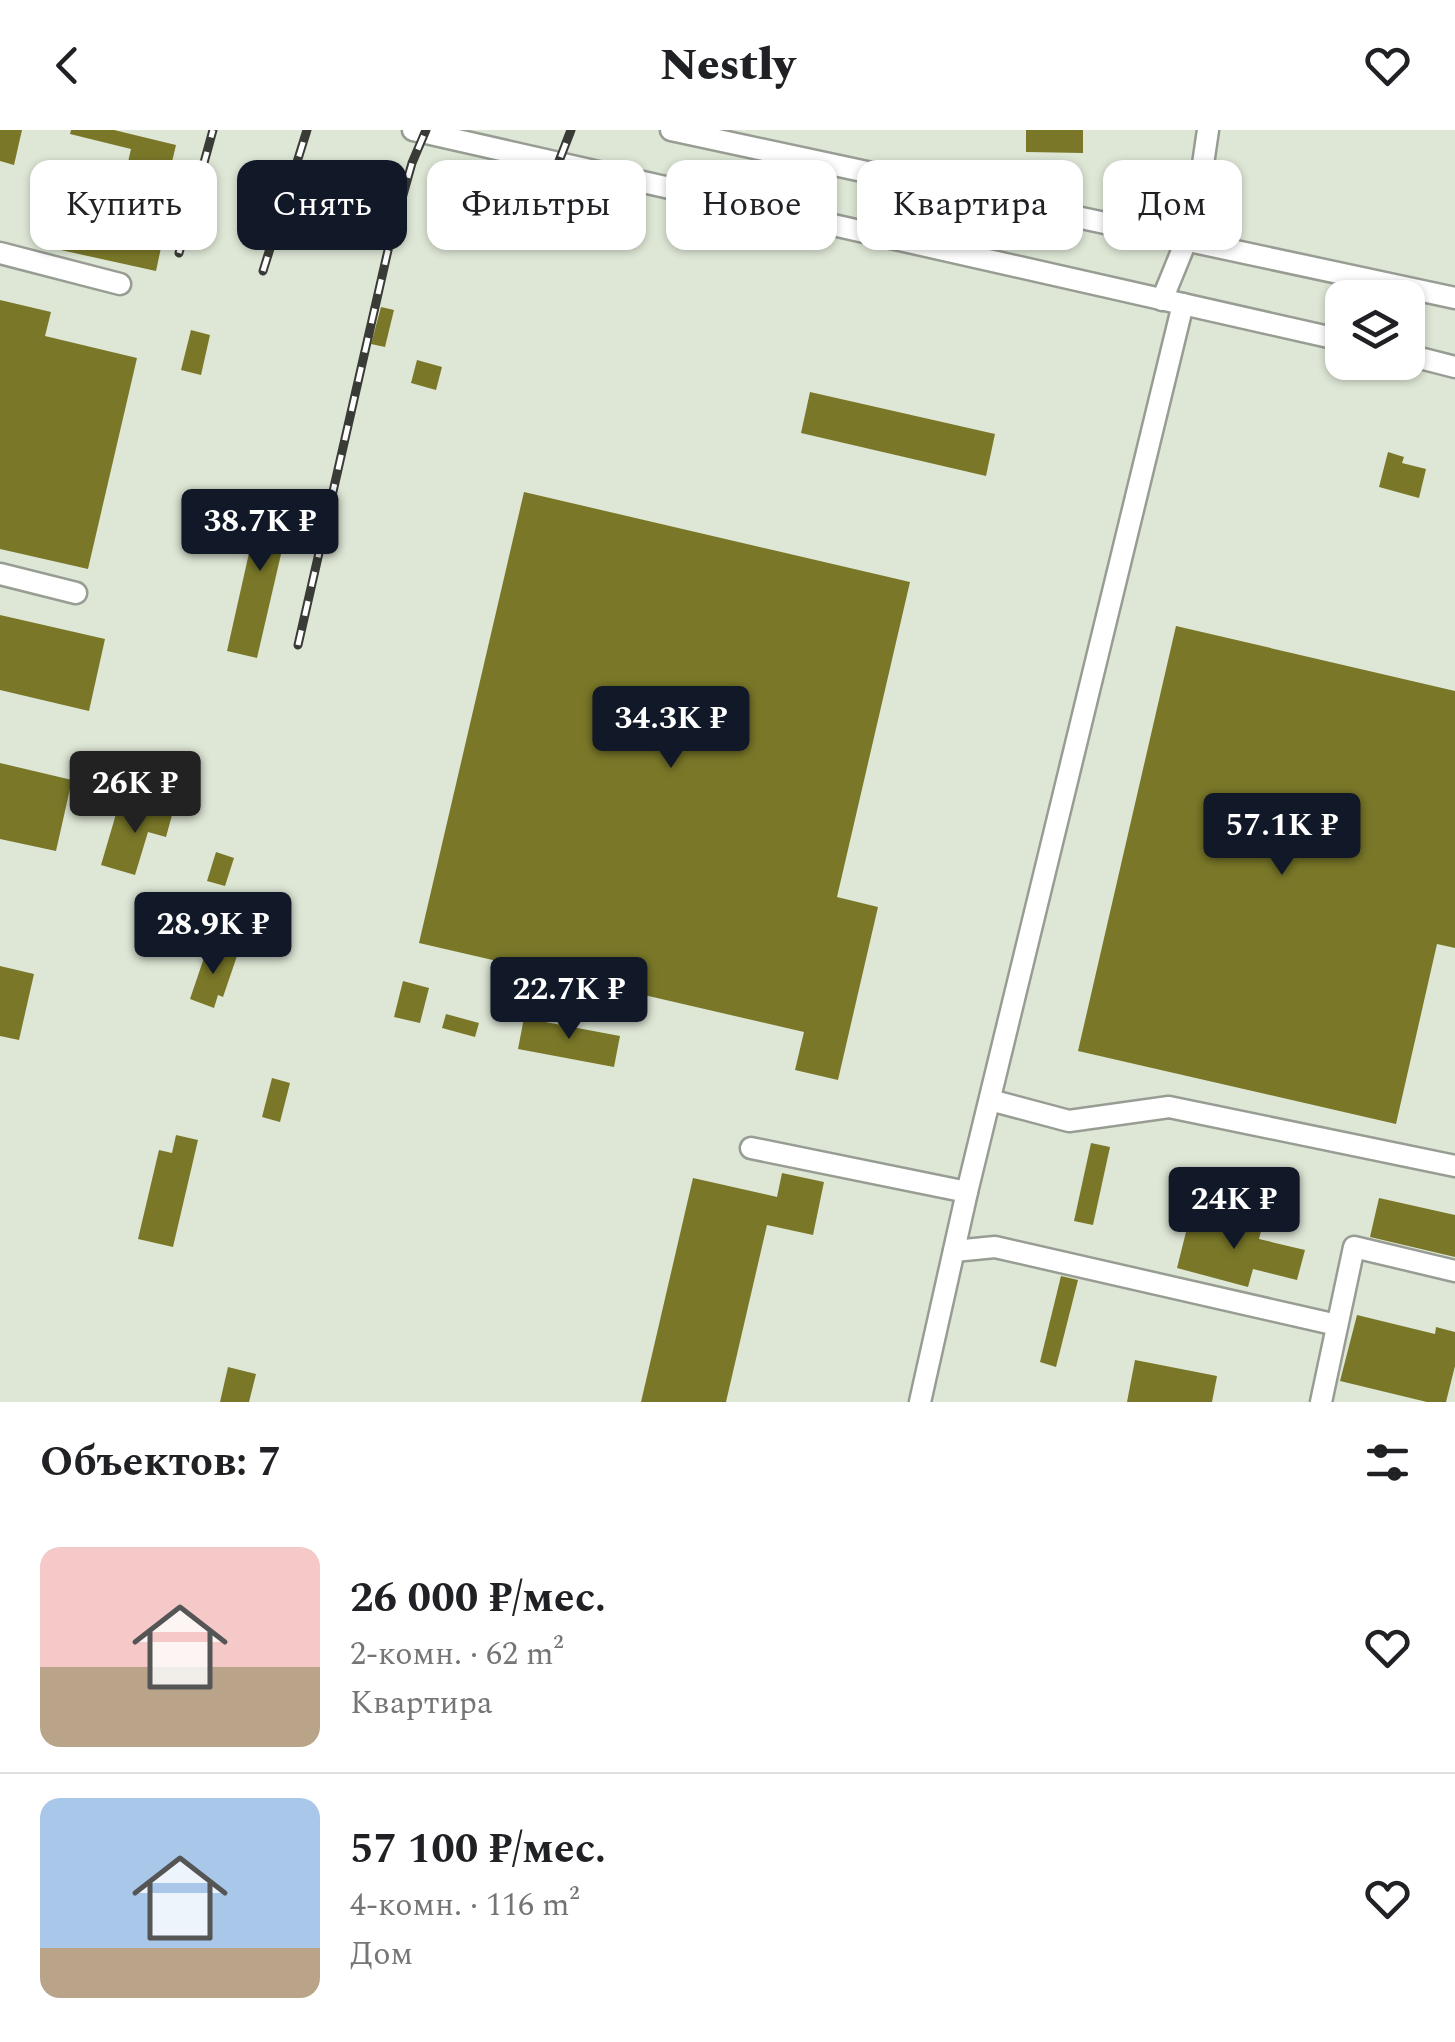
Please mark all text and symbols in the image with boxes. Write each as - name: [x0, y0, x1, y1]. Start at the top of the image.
- text: Nestly: [660, 31, 795, 100]
- icon: back: [40, 38, 95, 93]
- icon: heart: [1360, 38, 1415, 93]
- chip: Купить: [30, 160, 217, 250]
- chip: Снять: [237, 160, 407, 250]
- chip: Фильтры: [427, 160, 646, 250]
- chip: Новое: [666, 160, 837, 250]
- chip: Квартира: [857, 160, 1083, 250]
- chip: Дом: [1103, 160, 1242, 250]
- map controls: [1325, 280, 1425, 380]
- button: layers: [1325, 280, 1425, 380]
- pin: 38.7K ₽: [168, 489, 352, 574]
- text: 38.7K ₽: [203, 497, 317, 546]
- pin: 34.3K ₽: [579, 686, 763, 771]
- text: 34.3K ₽: [614, 694, 728, 743]
- pin: 26K ₽: [65, 751, 205, 836]
- text: 26K ₽: [92, 759, 178, 808]
- pin: 57.1K ₽: [1190, 793, 1374, 878]
- text: 57.1K ₽: [1225, 801, 1339, 850]
- pin: 28.9K ₽: [121, 892, 305, 977]
- text: 28.9K ₽: [156, 900, 270, 949]
- pin: 22.7K ₽: [477, 957, 661, 1042]
- text: 22.7K ₽: [512, 965, 626, 1014]
- pin: 24K ₽: [1164, 1167, 1304, 1252]
- text: 24K ₽: [1191, 1175, 1277, 1224]
- text: Объектов: 7: [40, 1431, 281, 1494]
- icon: filters: [1360, 1435, 1415, 1490]
- text: 26 000 ₽/мес.: [350, 1567, 606, 1630]
- icon: home: [120, 1587, 240, 1707]
- icon: heart: [1360, 1620, 1415, 1675]
- text: 2-комн. · 62 m²: [350, 1630, 564, 1679]
- text: Квартира: [350, 1679, 493, 1728]
- text: 57 100 ₽/мес.: [350, 1818, 606, 1881]
- icon: home: [120, 1838, 240, 1958]
- icon: heart: [1360, 1871, 1415, 1926]
- text: 4-комн. · 116 m²: [350, 1881, 580, 1930]
- text: Дом: [350, 1930, 413, 1979]

